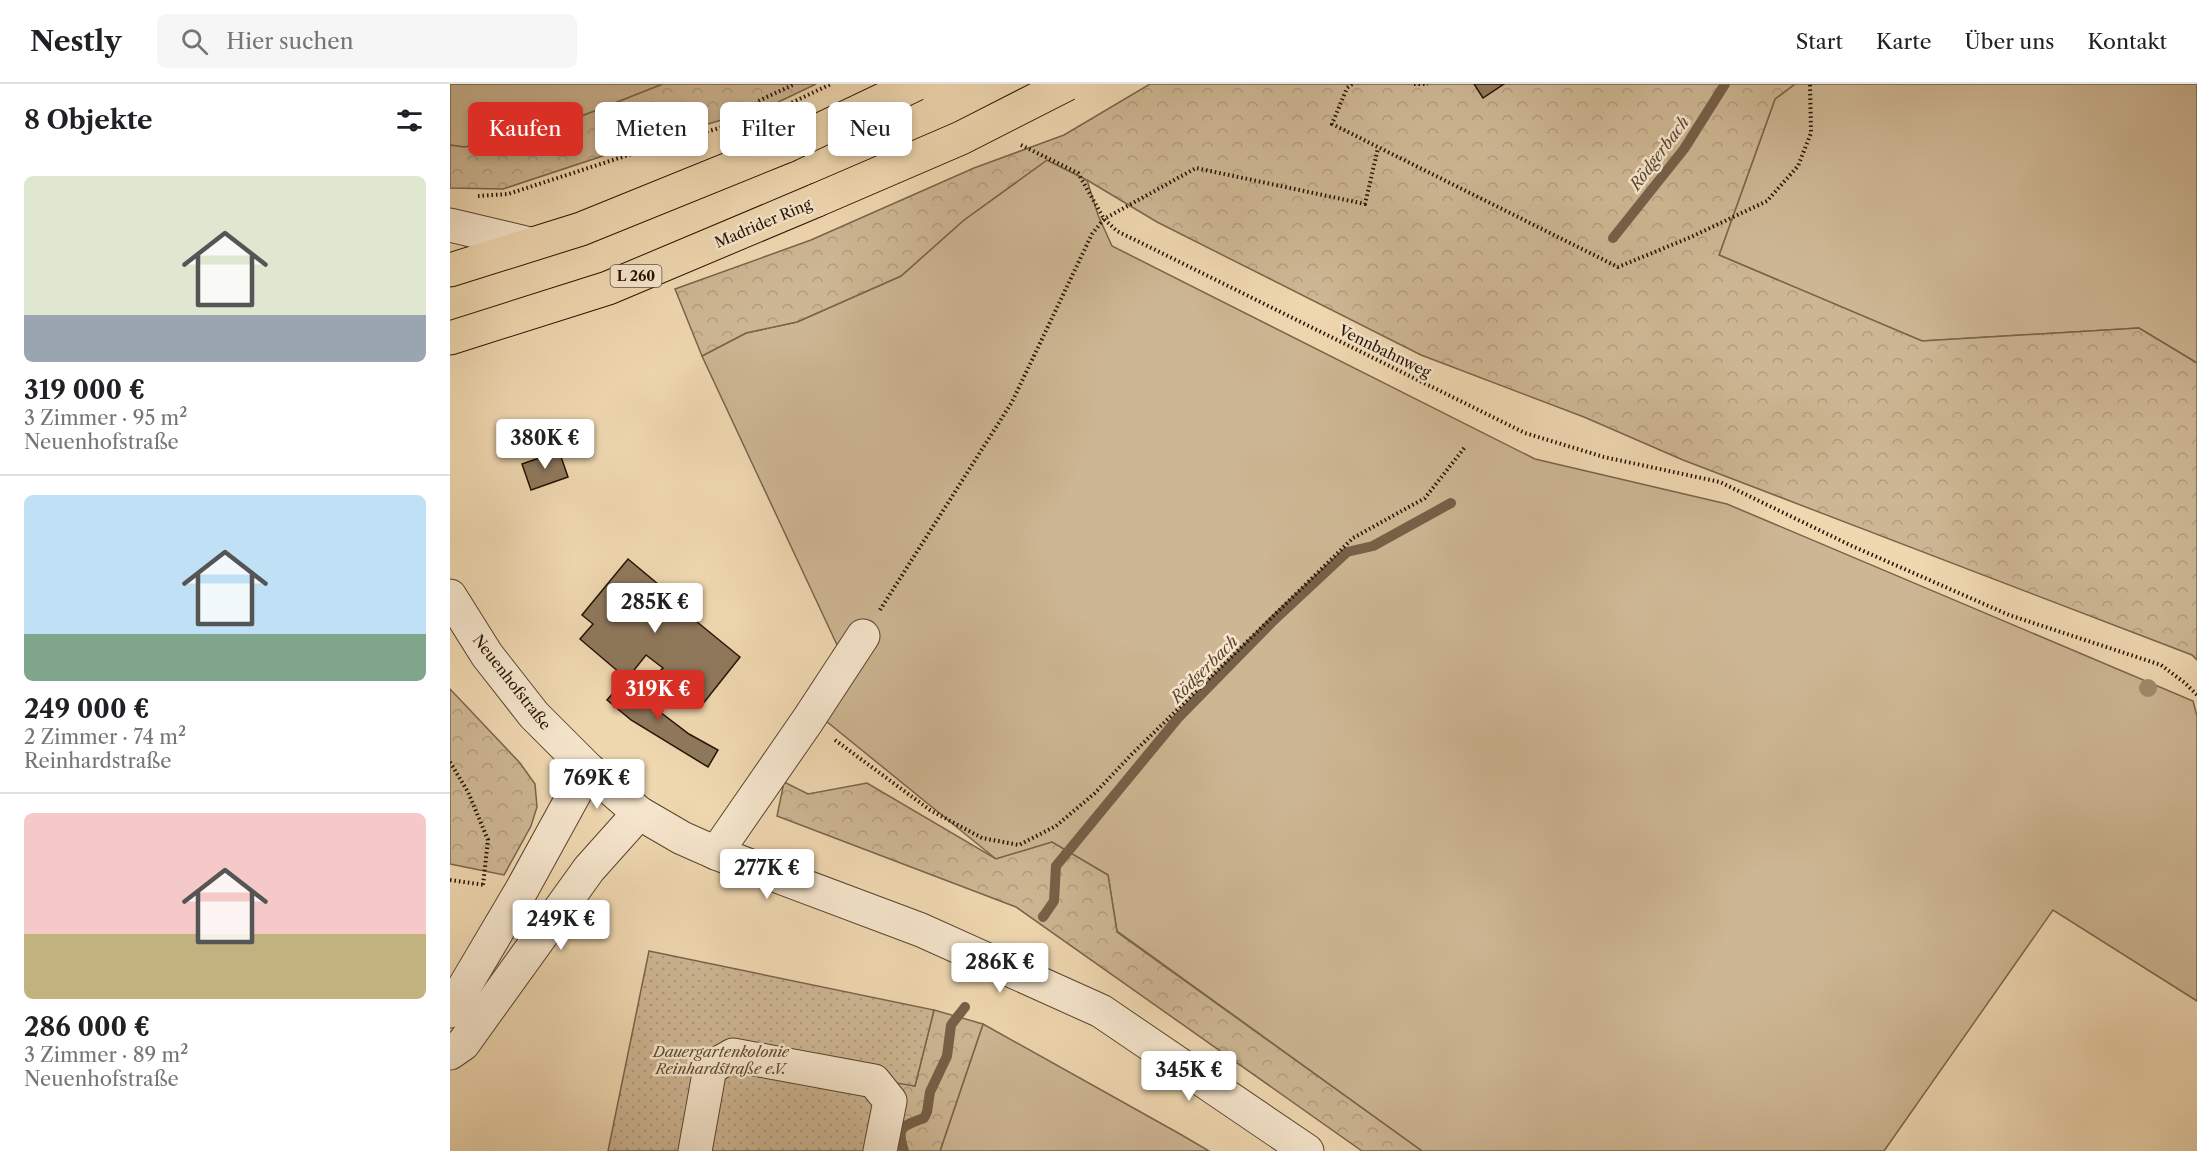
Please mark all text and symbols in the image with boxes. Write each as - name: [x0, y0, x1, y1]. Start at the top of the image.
- search box: [157, 14, 577, 68]
- text: Nestly: [30, 24, 121, 58]
- icon: search: [178, 25, 211, 58]
- text: Hier suchen: [226, 28, 353, 55]
- text: Start: [1796, 29, 1843, 54]
- text: Karte: [1876, 29, 1932, 54]
- text: Über uns: [1965, 29, 2054, 54]
- text: Kontakt: [2087, 29, 2167, 54]
- chip: Kaufen: [468, 102, 583, 156]
- chip: Mieten: [595, 102, 708, 156]
- chip: Filter: [720, 102, 816, 156]
- chip: Neu: [828, 102, 912, 156]
- text: 8 Objekte: [24, 104, 153, 136]
- icon: filters: [393, 104, 426, 137]
- water label: Rödgerbach: [1624, 112, 1693, 195]
- street label: Madrider Ring: [712, 194, 814, 252]
- icon: home: [171, 215, 279, 323]
- road number: L 260: [610, 265, 662, 287]
- street label: Vennbahnweg: [1335, 320, 1434, 382]
- text: 319 000 €: [24, 374, 145, 406]
- text: 3 Zimmer · 95 m²: [24, 406, 187, 430]
- pin: 380K €: [496, 419, 594, 470]
- text: 380K €: [510, 426, 580, 450]
- text: Neuenhofstraße: [24, 430, 179, 454]
- icon: home: [171, 534, 279, 642]
- pin: 285K €: [606, 583, 704, 634]
- text: 285K €: [621, 590, 689, 614]
- street label: Neuenhofstraße: [469, 630, 555, 734]
- water label: Rödgerbach: [1165, 631, 1242, 708]
- pin: 319K €: [609, 670, 707, 721]
- text: 319K €: [625, 677, 691, 701]
- text: 249 000 €: [24, 693, 150, 725]
- text: 2 Zimmer · 74 m²: [24, 725, 186, 749]
- text: Reinhardstraße: [24, 749, 171, 773]
- pin: 769K €: [548, 759, 646, 810]
- text: 769K €: [563, 766, 631, 790]
- pin: 277K €: [718, 849, 816, 900]
- icon: home: [171, 852, 279, 960]
- text: 277K €: [734, 856, 800, 880]
- pin: 249K €: [512, 900, 610, 951]
- text: 249K €: [527, 907, 595, 931]
- pin: 286K €: [951, 943, 1049, 994]
- text: 286K €: [965, 950, 1035, 974]
- text: 286 000 €: [24, 1011, 150, 1043]
- park label: Dauergartenkolonie Reinhardstraße e.V.: [652, 1042, 790, 1078]
- text: 3 Zimmer · 89 m²: [24, 1043, 188, 1067]
- pin: 345K €: [1140, 1051, 1238, 1102]
- text: 345K €: [1155, 1058, 1223, 1082]
- text: Neuenhofstraße: [24, 1067, 179, 1091]

